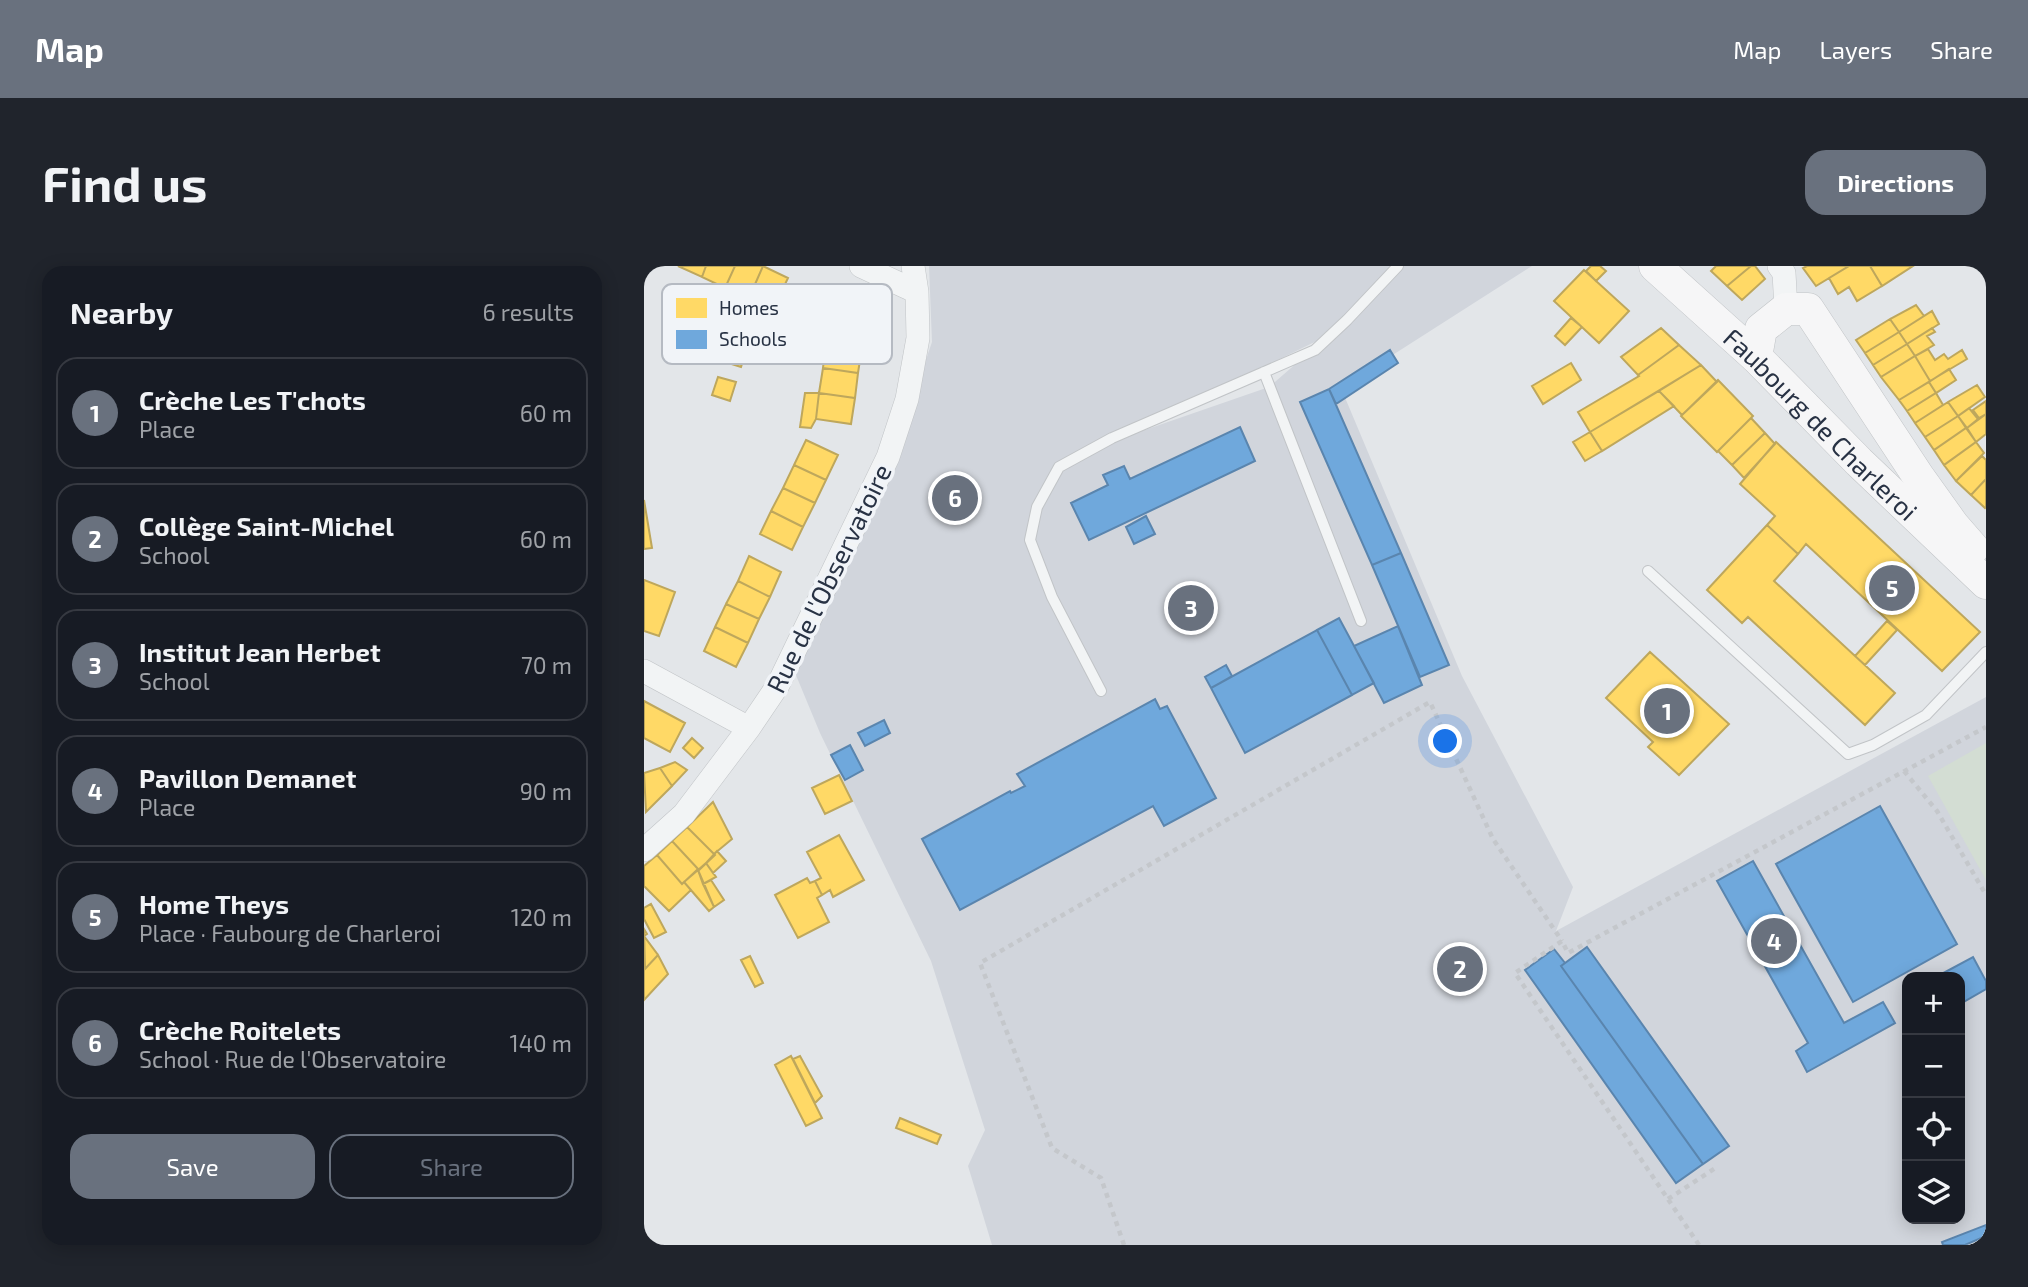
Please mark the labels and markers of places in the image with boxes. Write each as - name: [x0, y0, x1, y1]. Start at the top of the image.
- pin: 6: [932, 472, 978, 524]
- pin: 5: [1869, 562, 1915, 614]
- pin: 3: [1168, 582, 1214, 634]
- pin: 1: [1644, 685, 1690, 737]
- pin: 4: [1751, 915, 1797, 967]
- pin: 2: [1437, 943, 1483, 995]

